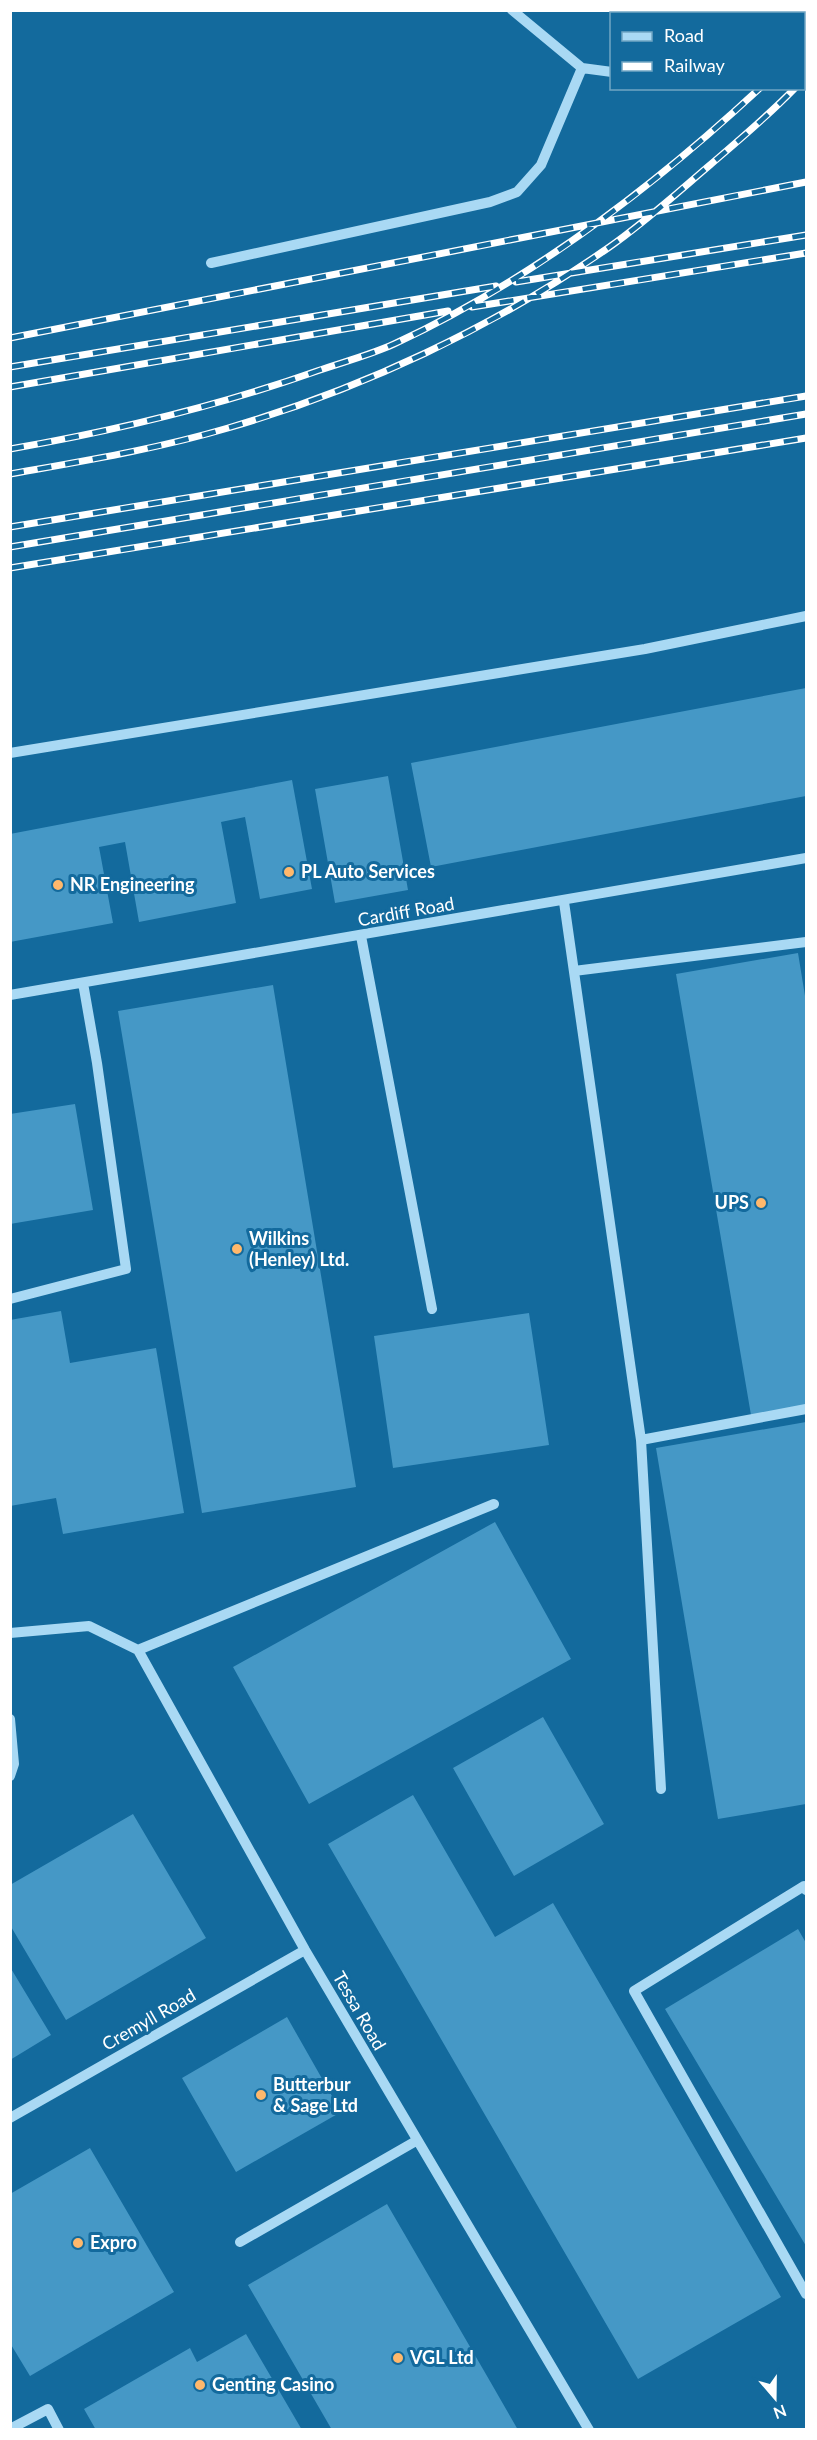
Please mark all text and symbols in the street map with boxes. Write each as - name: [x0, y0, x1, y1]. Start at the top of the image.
- legend: [610, 12, 805, 90]
- text: Road: [664, 24, 704, 46]
- text: Railway: [664, 54, 725, 76]
- place label: PL Auto Services: [301, 860, 435, 882]
- marker: PL Auto Services: [282, 865, 296, 879]
- place label: NR Engineering: [70, 873, 195, 895]
- marker: NR Engineering: [51, 878, 65, 892]
- street label: Cardiff Road: [356, 892, 456, 930]
- place label: UPS: [715, 1191, 749, 1213]
- marker: UPS: [754, 1196, 768, 1210]
- place label: Wilkins (Henley) Ltd.: [249, 1227, 349, 1270]
- marker: Wilkins (Henley) Ltd.: [230, 1242, 244, 1256]
- street label: Tessa Road: [329, 1967, 391, 2054]
- street label: Cremyll Road: [98, 1983, 199, 2055]
- place label: Butterbur & Sage Ltd: [273, 2073, 358, 2116]
- marker: Butterbur & Sage Ltd: [254, 2088, 268, 2102]
- place label: Expro: [90, 2231, 137, 2253]
- marker: Expro: [71, 2236, 85, 2250]
- place label: VGL Ltd: [409, 2346, 474, 2368]
- marker: VGL Ltd: [391, 2351, 405, 2365]
- north arrow: [745, 2368, 805, 2428]
- place label: Genting Casino: [212, 2373, 334, 2395]
- marker: Genting Casino: [193, 2378, 207, 2392]
- text: N: [771, 2402, 789, 2424]

